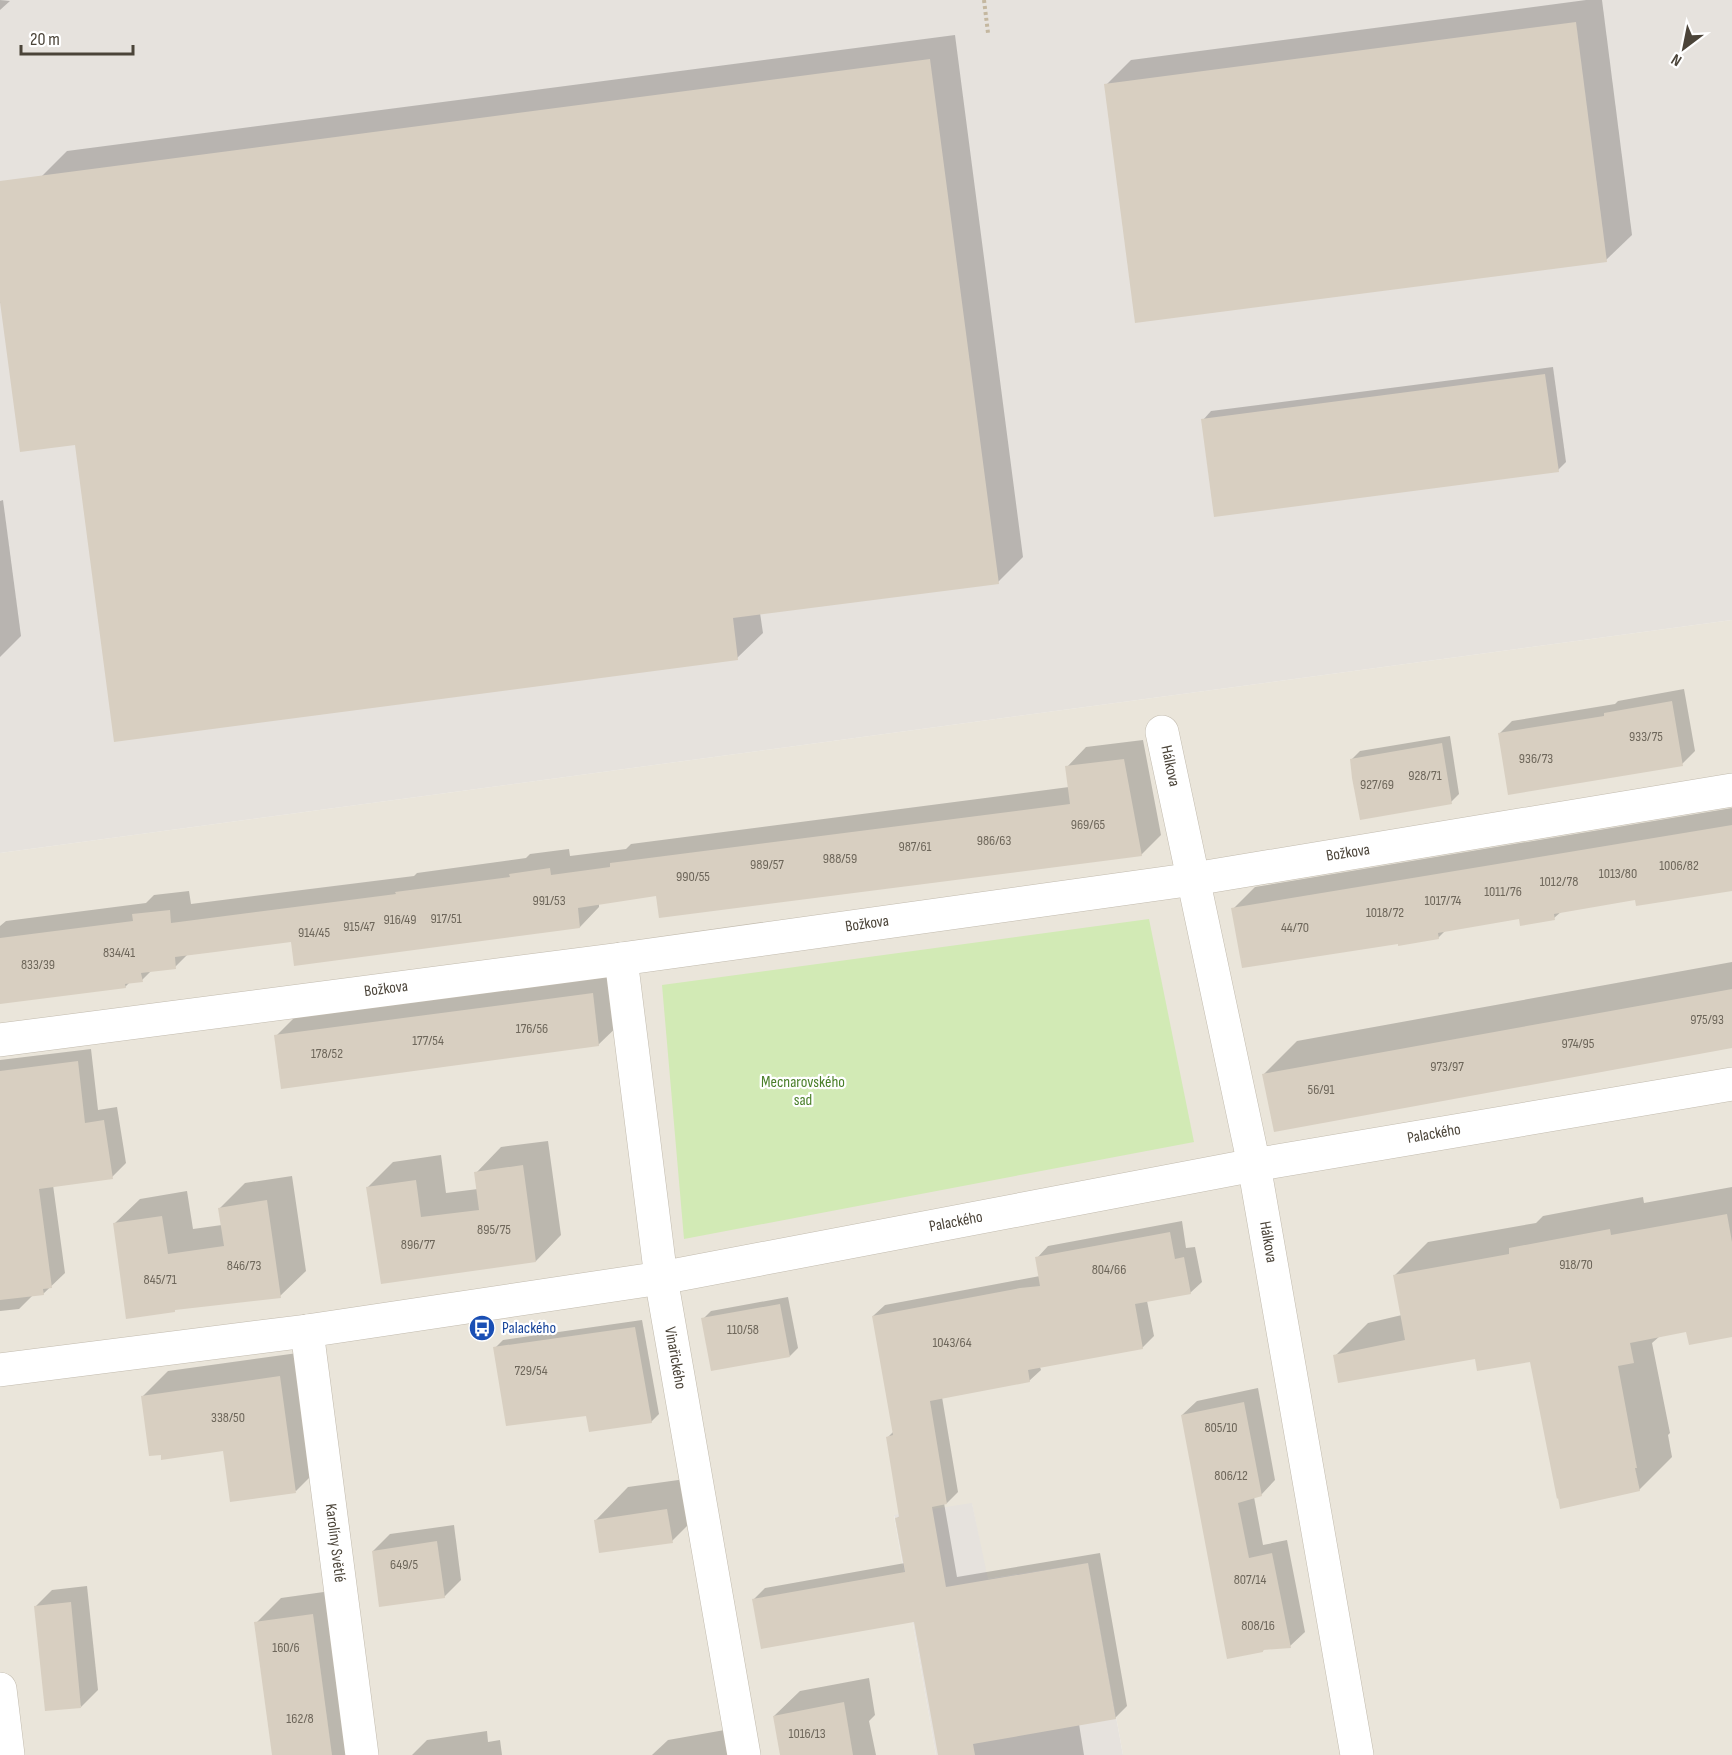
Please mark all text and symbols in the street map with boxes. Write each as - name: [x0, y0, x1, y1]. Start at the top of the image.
- scale bar: [21, 18, 134, 56]
- north arrow: [1654, 18, 1714, 78]
- text: 20 m: [30, 29, 60, 50]
- text: N: [1668, 49, 1686, 70]
- house number: 933/75: [1629, 728, 1663, 745]
- street label: Hálkova: [1156, 744, 1184, 788]
- house number: 936/73: [1519, 750, 1553, 767]
- house number: 928/71: [1408, 767, 1442, 784]
- house number: 927/69: [1360, 776, 1394, 793]
- house number: 969/65: [1071, 816, 1106, 833]
- house number: 986/63: [977, 832, 1011, 849]
- house number: 987/61: [899, 838, 932, 855]
- street label: Božkova: [1325, 840, 1371, 866]
- house number: 988/59: [823, 850, 857, 867]
- house number: 989/57: [750, 856, 784, 873]
- house number: 1006/82: [1659, 857, 1699, 874]
- house number: 1013/80: [1599, 865, 1637, 882]
- house number: 990/55: [676, 868, 710, 885]
- house number: 1012/78: [1540, 873, 1578, 890]
- house number: 1011/76: [1484, 883, 1522, 900]
- house number: 991/53: [532, 892, 566, 909]
- house number: 1017/74: [1425, 892, 1462, 909]
- house number: 1018/72: [1366, 904, 1404, 921]
- house number: 917/51: [430, 910, 462, 927]
- house number: 916/49: [384, 911, 416, 928]
- street label: Božkova: [844, 912, 890, 936]
- house number: 915/47: [343, 918, 375, 935]
- house number: 44/70: [1281, 919, 1309, 936]
- house number: 914/45: [298, 924, 330, 941]
- house number: 834/41: [103, 944, 135, 961]
- house number: 833/39: [21, 956, 55, 973]
- street label: Božkova: [363, 977, 409, 1001]
- house number: 975/93: [1690, 1011, 1724, 1028]
- house number: 176/56: [516, 1020, 548, 1037]
- house number: 177/54: [412, 1032, 444, 1049]
- house number: 974/95: [1562, 1035, 1595, 1052]
- house number: 178/52: [311, 1045, 343, 1062]
- house number: 973/97: [1430, 1058, 1464, 1075]
- park label: Mecnarovského sad: [761, 1073, 845, 1110]
- house number: 56/91: [1308, 1081, 1335, 1098]
- street label: Palackého: [1406, 1120, 1462, 1148]
- street label: Palackého: [928, 1208, 984, 1236]
- street label: Hálkova: [1255, 1220, 1281, 1264]
- house number: 895/75: [477, 1221, 511, 1238]
- house number: 896/77: [401, 1236, 436, 1253]
- house number: 918/70: [1559, 1256, 1593, 1273]
- house number: 846/73: [227, 1257, 261, 1274]
- house number: 804/66: [1092, 1261, 1126, 1278]
- house number: 845/71: [143, 1271, 177, 1288]
- bus stop icon: Palackého: [467, 1313, 497, 1343]
- place label: Palackého: [502, 1319, 556, 1338]
- house number: 110/58: [727, 1321, 759, 1338]
- street label: Vinařického: [660, 1325, 690, 1391]
- house number: 1043/64: [932, 1334, 972, 1351]
- house number: 729/54: [514, 1362, 548, 1379]
- house number: 338/50: [211, 1409, 245, 1426]
- house number: 805/10: [1204, 1419, 1238, 1436]
- house number: 806/12: [1214, 1467, 1248, 1484]
- street label: Karolíny Světlé: [321, 1502, 349, 1584]
- house number: 649/5: [390, 1556, 418, 1573]
- house number: 807/14: [1234, 1571, 1266, 1588]
- house number: 808/16: [1241, 1617, 1275, 1634]
- house number: 160/6: [272, 1639, 300, 1656]
- house number: 162/8: [286, 1710, 314, 1727]
- house number: 1016/13: [788, 1725, 826, 1742]

